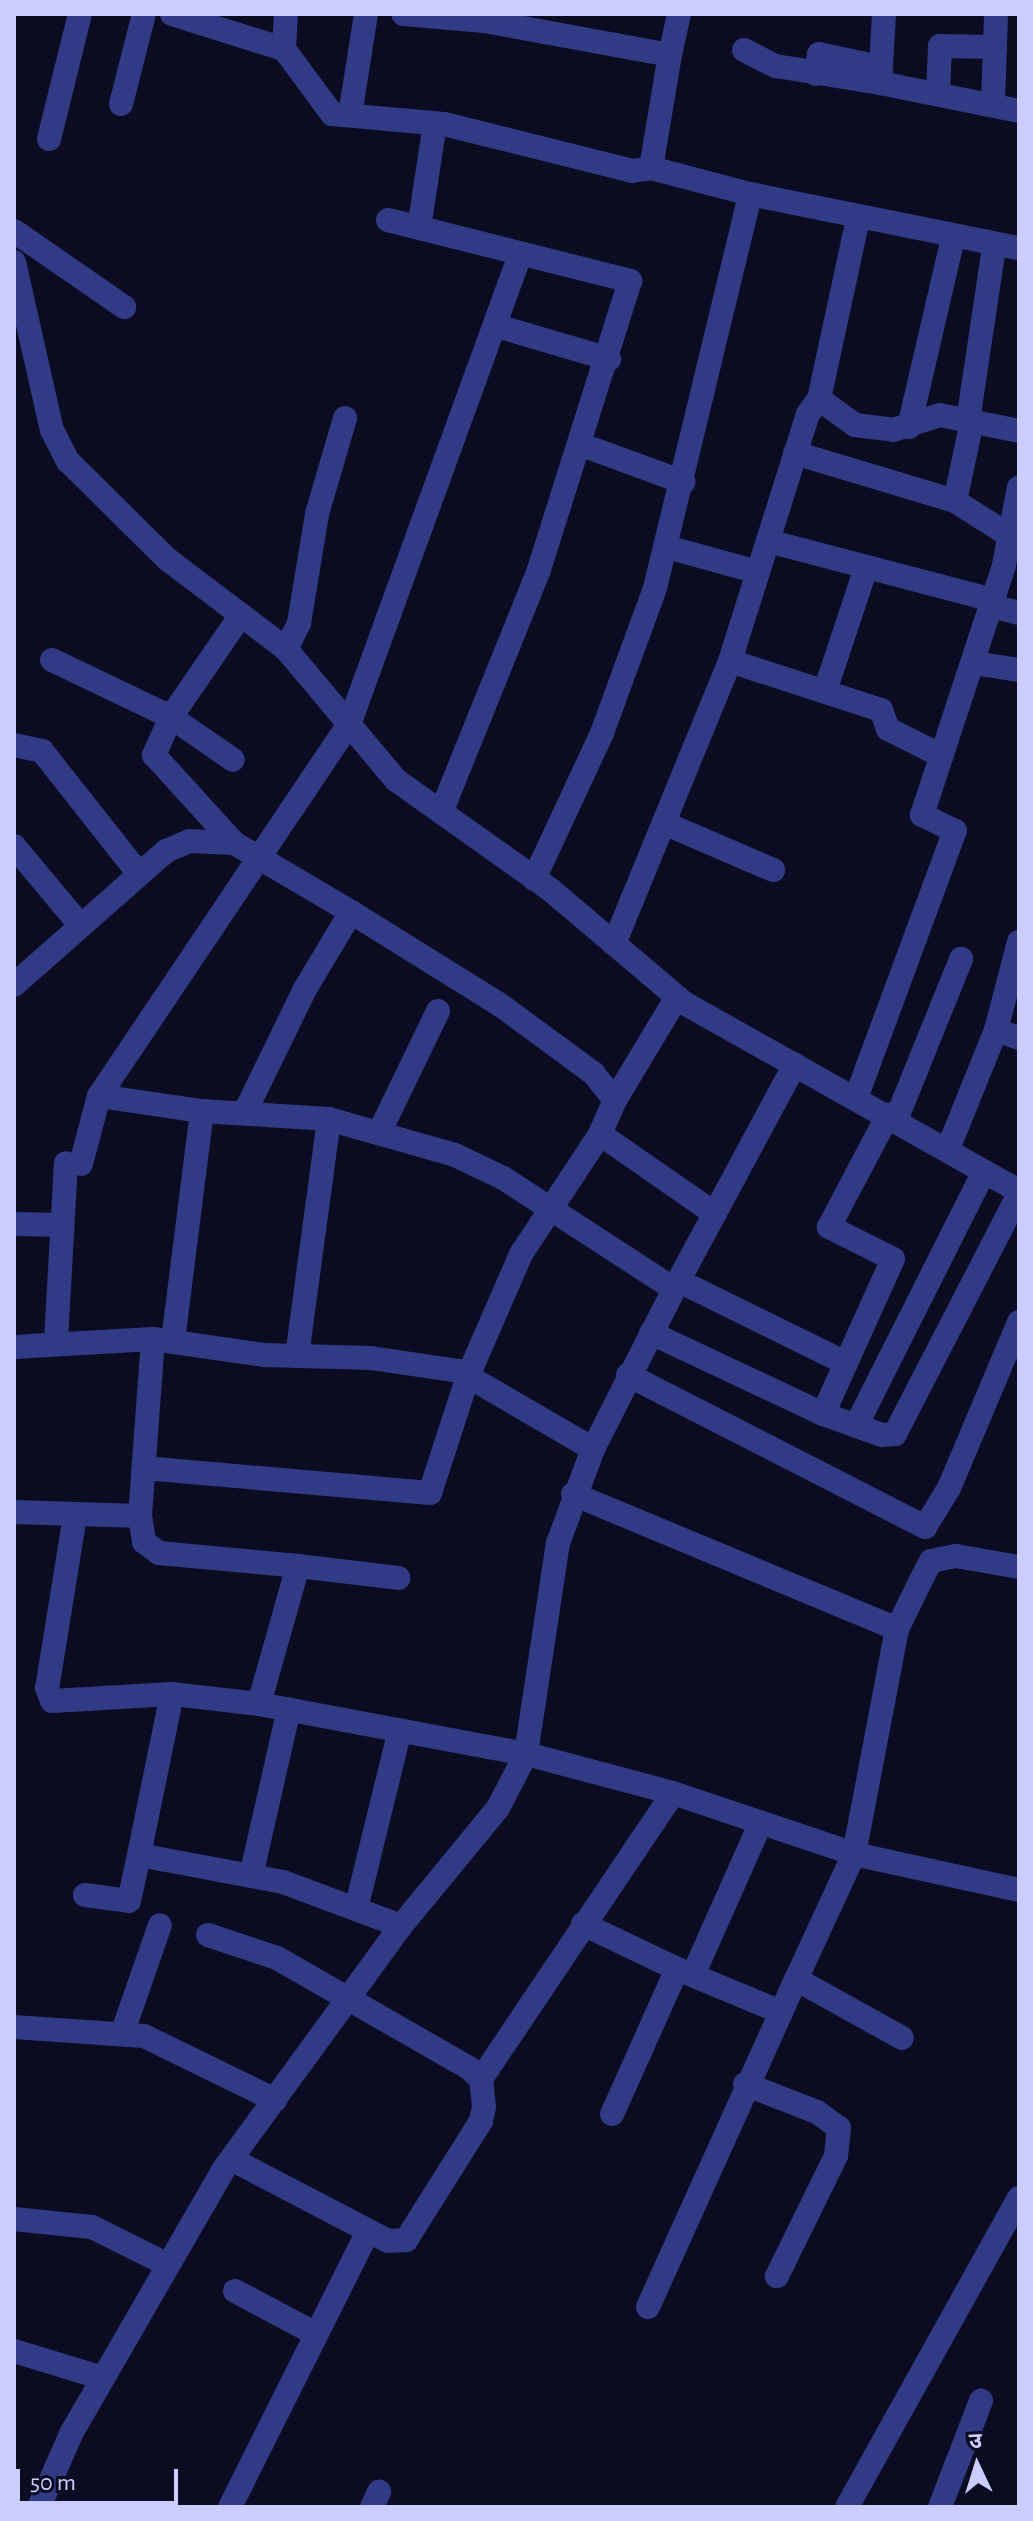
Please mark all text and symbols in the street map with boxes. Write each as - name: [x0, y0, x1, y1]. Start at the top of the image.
- north arrow: [937, 2425, 1017, 2505]
- text: उ: [968, 2430, 983, 2452]
- scale bar: [20, 2453, 182, 2503]
- text: 50 m: [30, 2471, 76, 2495]

